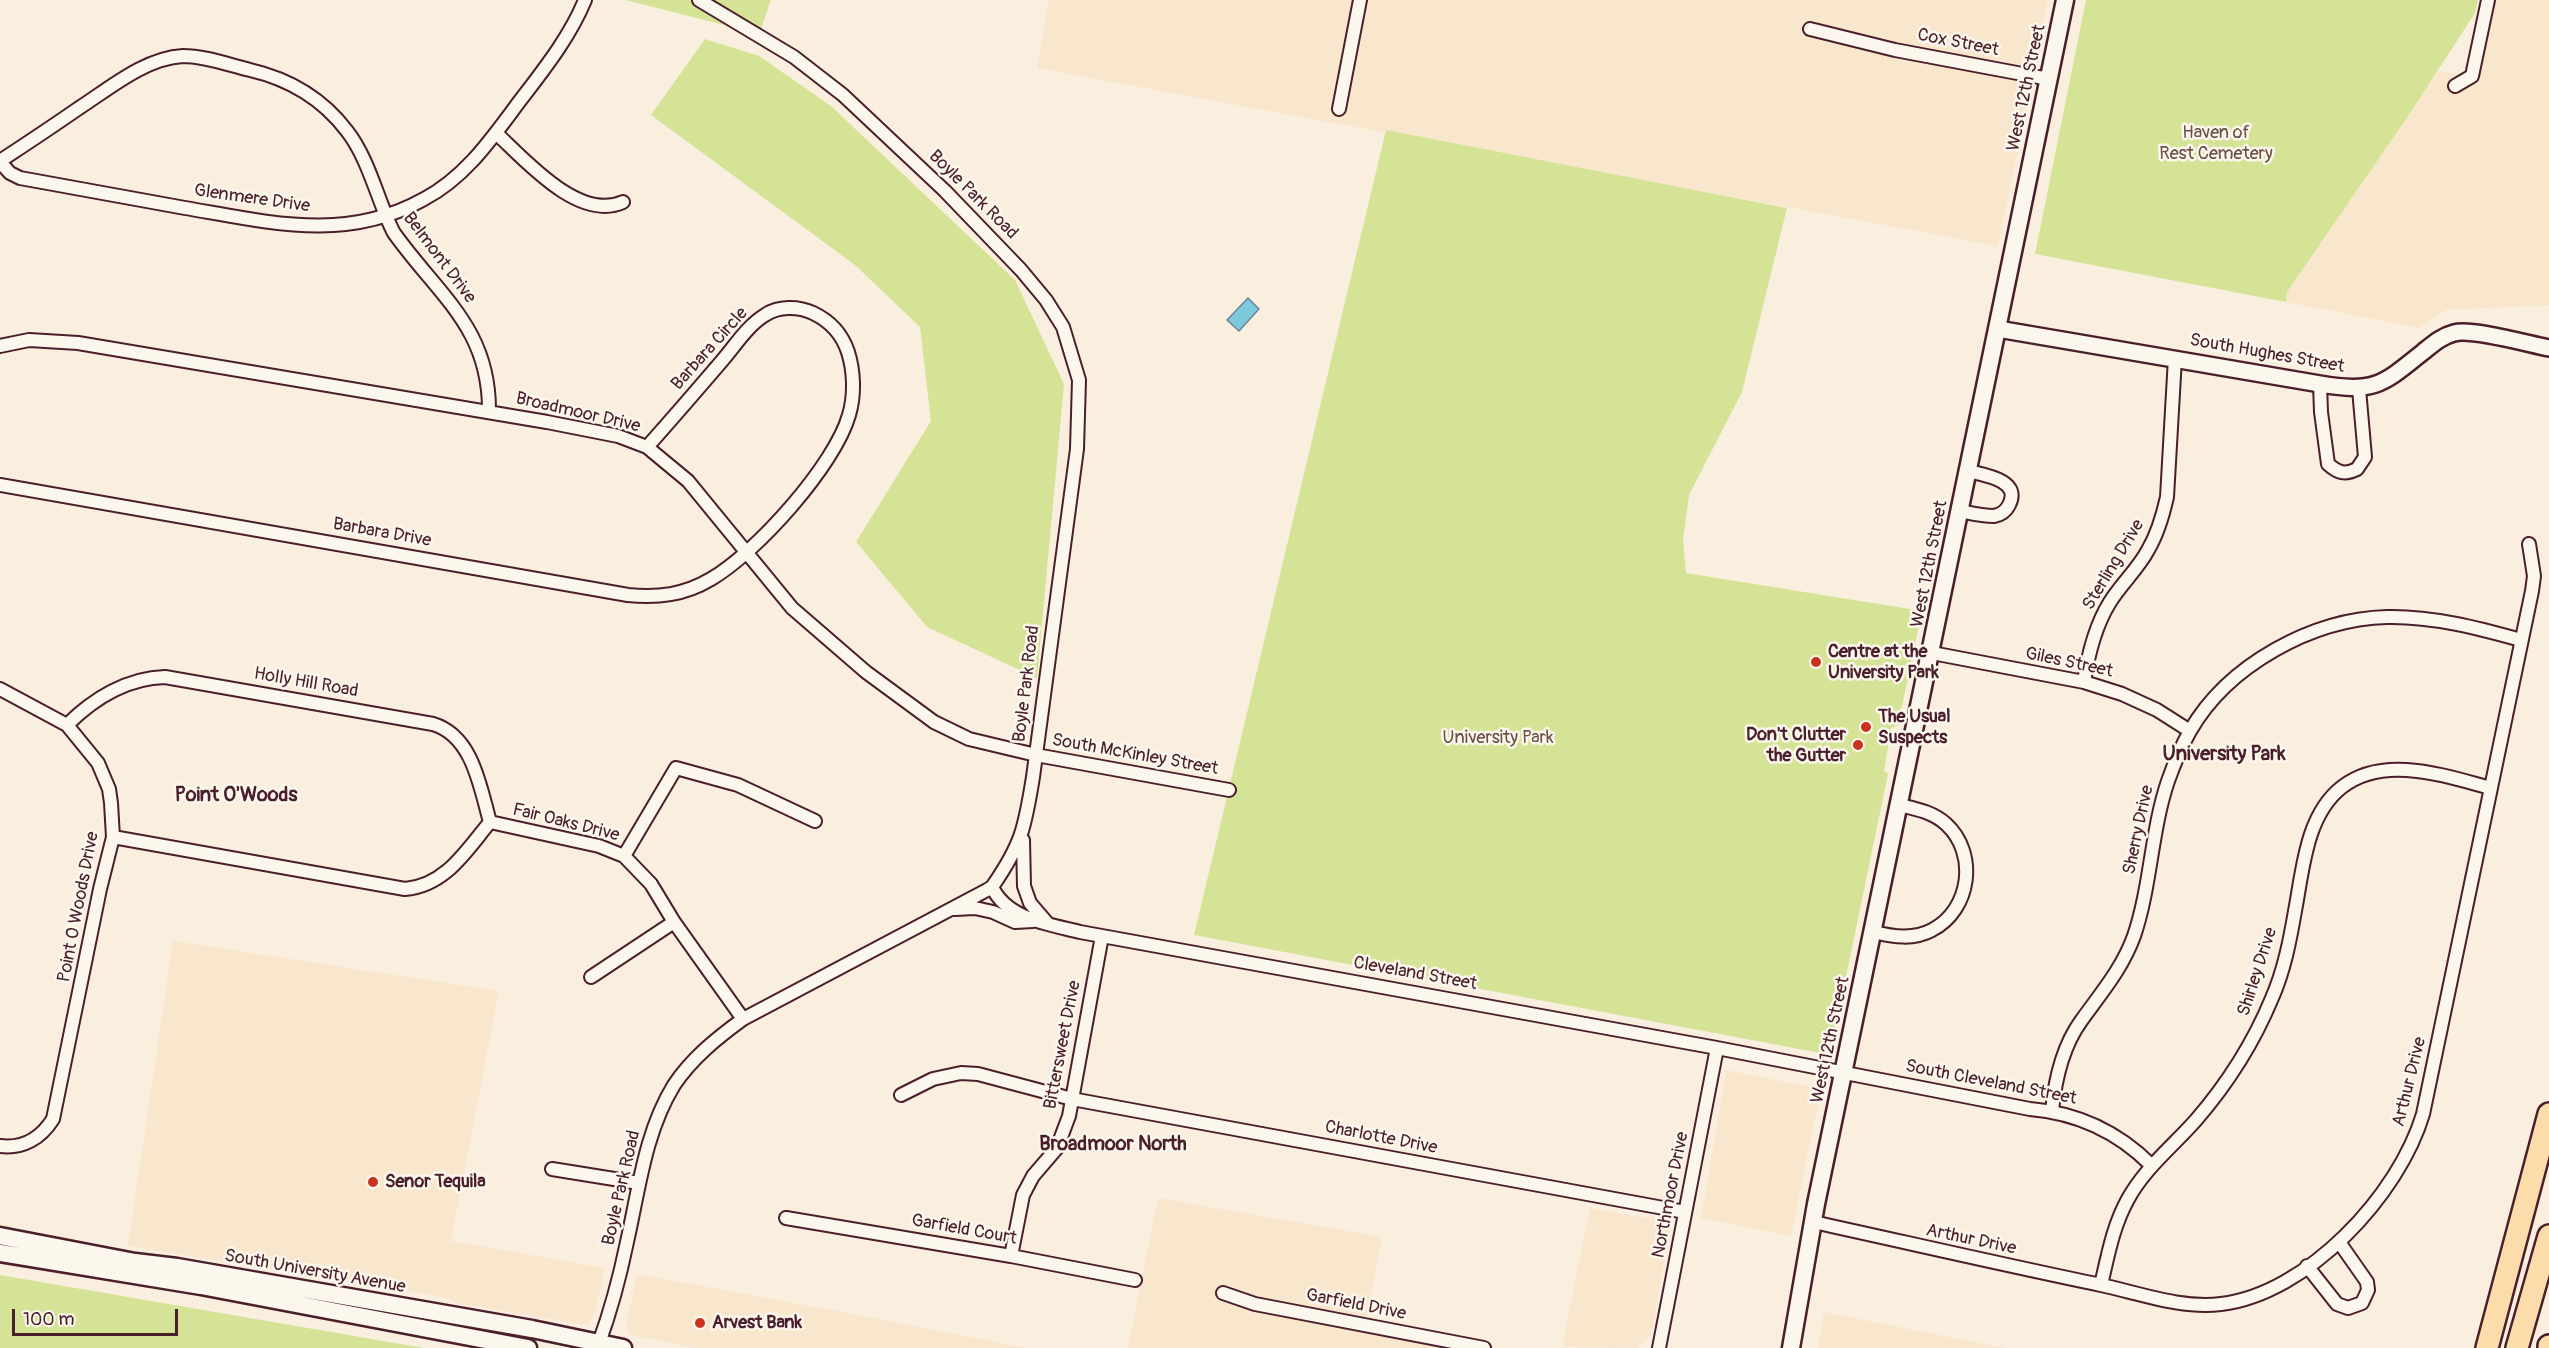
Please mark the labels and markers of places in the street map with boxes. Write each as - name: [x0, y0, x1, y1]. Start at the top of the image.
- place label: Centre at the University Park: [1828, 641, 1939, 684]
- marker: Centre at the University Park: [1809, 655, 1823, 669]
- place label: The Usual Suspects: [1878, 706, 1951, 748]
- marker: The Usual Suspects: [1859, 720, 1873, 734]
- place label: Don't Clutter the Gutter: [1746, 724, 1846, 766]
- marker: Don't Clutter the Gutter: [1851, 738, 1865, 752]
- place label: Senor Tequila: [385, 1171, 486, 1193]
- marker: Senor Tequila: [366, 1175, 380, 1189]
- place label: Arvest Bank: [712, 1312, 802, 1334]
- marker: Arvest Bank: [693, 1316, 707, 1330]

